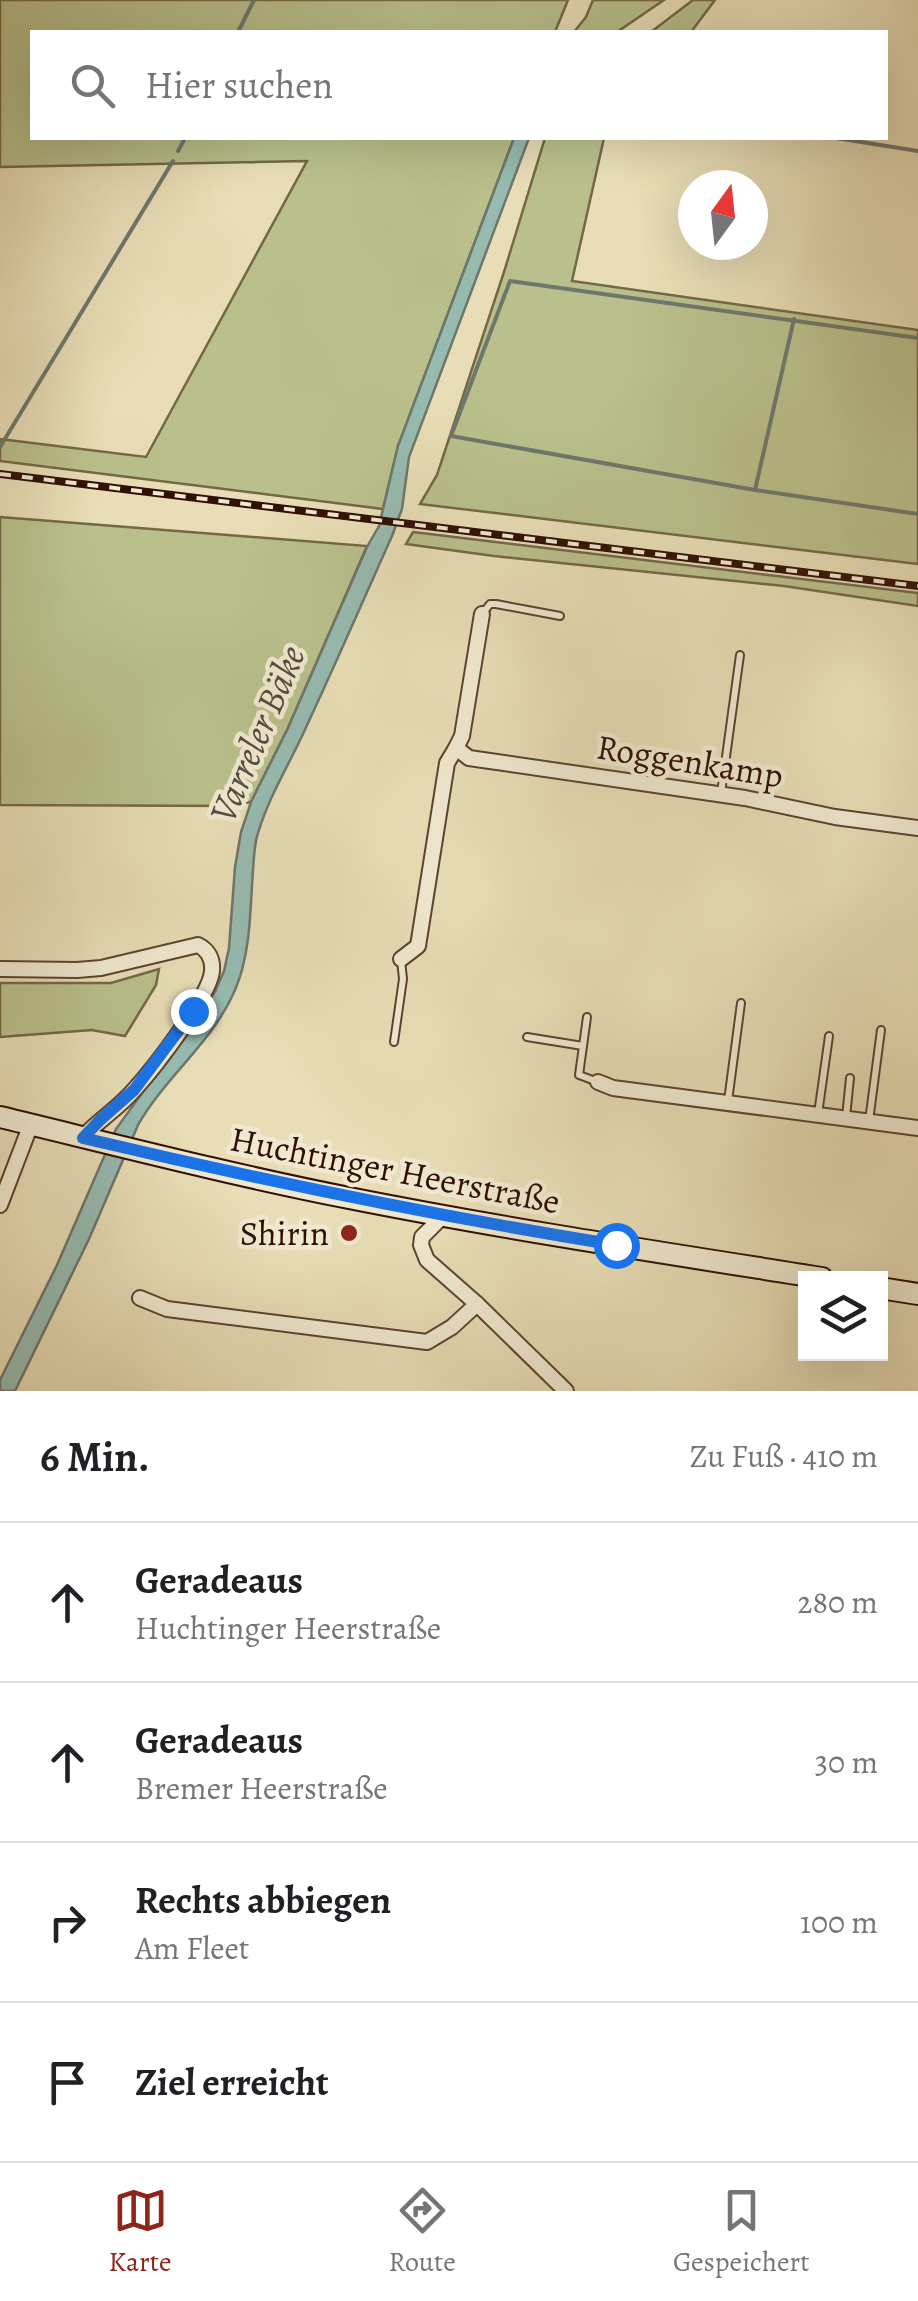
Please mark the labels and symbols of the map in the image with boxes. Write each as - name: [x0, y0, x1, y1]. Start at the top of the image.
- north arrow: [678, 170, 768, 260]
- water label: Varreler Bäke: [196, 637, 318, 831]
- street label: Roggenkamp: [593, 723, 787, 799]
- route end: [171, 989, 217, 1035]
- street label: Huchtinger Heerstraße: [226, 1114, 564, 1226]
- place label: Shirin: [240, 1209, 329, 1257]
- marker: Shirin: [338, 1222, 360, 1244]
- route start: [594, 1223, 640, 1269]

